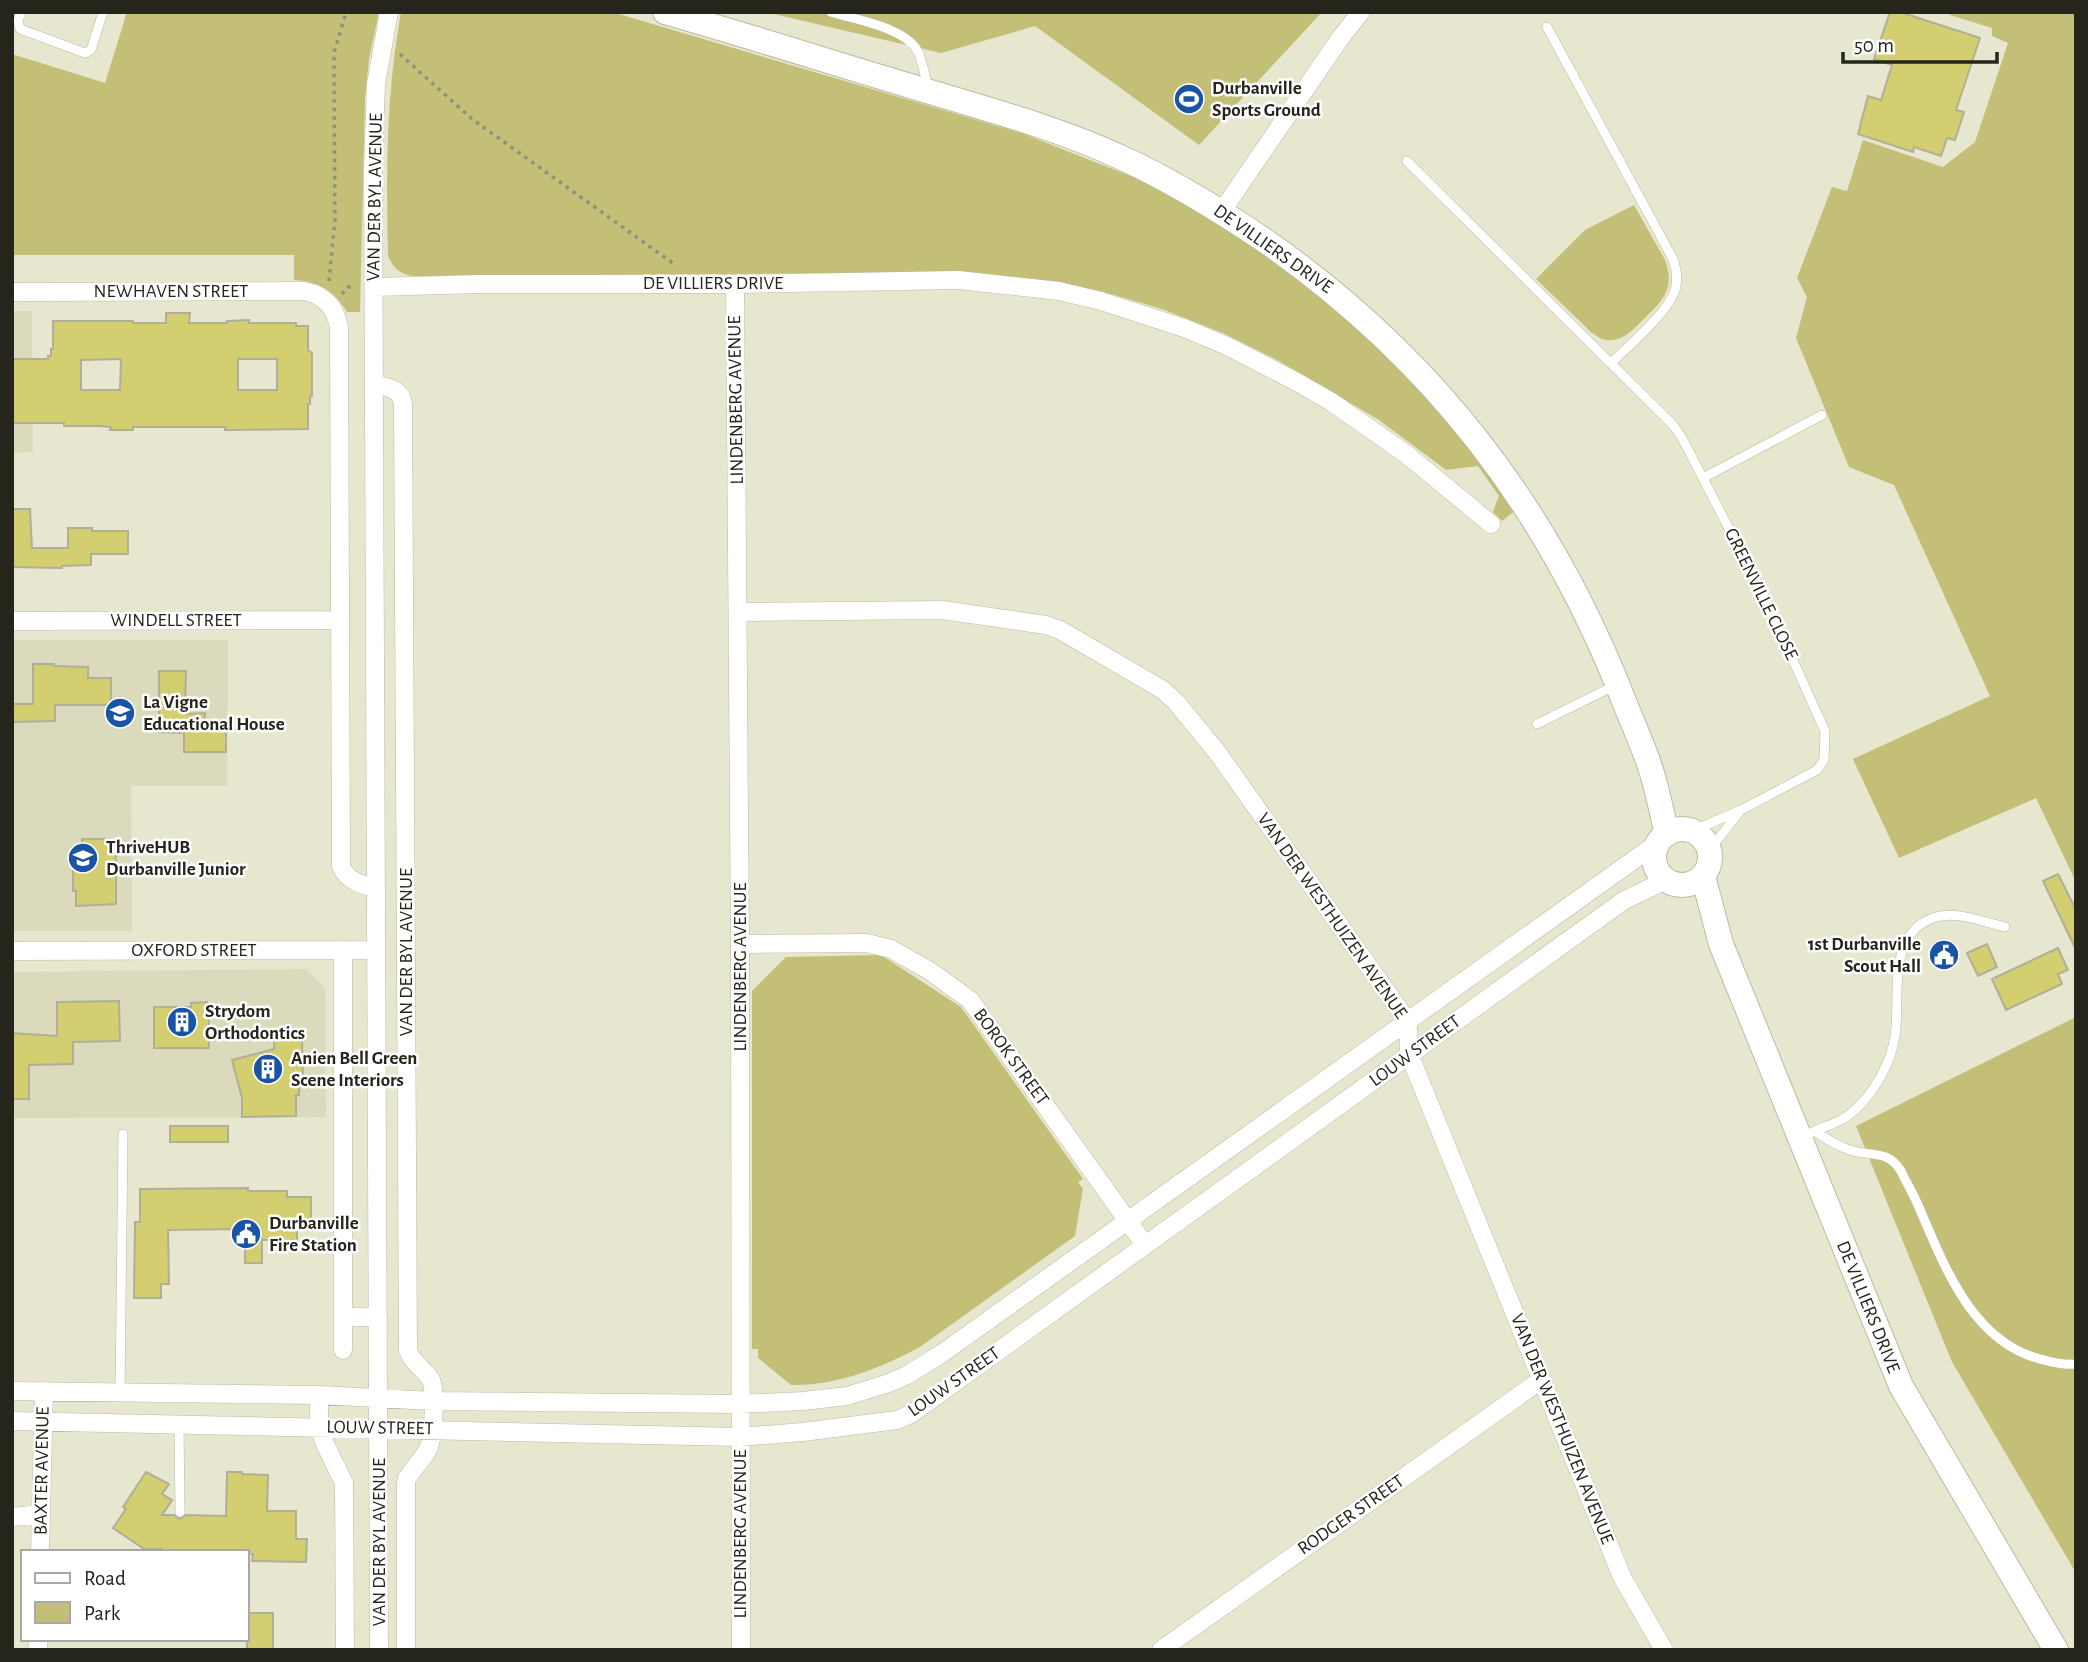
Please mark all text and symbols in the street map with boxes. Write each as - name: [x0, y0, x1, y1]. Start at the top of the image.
- scale bar: [1843, 21, 1997, 65]
- text: 50 m: [1854, 35, 1894, 56]
- place label: Durbanville Sports Ground: [1212, 79, 1321, 120]
- sports icon: Durbanville Sports Ground: [1172, 82, 1206, 116]
- street label: VAN DER BYL AVENUE: [364, 113, 386, 281]
- street label: DE VILLIERS DRIVE: [1210, 201, 1336, 297]
- street label: DE VILLIERS DRIVE: [643, 274, 783, 293]
- street label: NEWHAVEN STREET: [94, 282, 248, 301]
- street label: LINDENBERG AVENUE: [725, 315, 747, 485]
- street label: GREENVILLE CLOSE: [1721, 525, 1801, 663]
- street label: WINDELL STREET: [110, 611, 242, 630]
- place label: La Vigne Educational House: [143, 693, 285, 734]
- school or university icon: La Vigne Educational House: [103, 696, 137, 730]
- street label: VAN DER WESTHUIZEN AVENUE: [1254, 810, 1410, 1022]
- place label: ThriveHUB Durbanville Junior: [106, 838, 246, 879]
- school or university icon: ThriveHUB Durbanville Junior: [66, 841, 100, 875]
- street label: VAN DER BYL AVENUE: [397, 868, 416, 1036]
- street label: LINDENBERG AVENUE: [731, 882, 750, 1052]
- place label: 1st Durbanville Scout Hall: [1808, 935, 1921, 976]
- public building icon: 1st Durbanville Scout Hall: [1927, 938, 1961, 972]
- street label: OXFORD STREET: [131, 941, 257, 960]
- place label: Strydom Orthodontics: [205, 1002, 305, 1043]
- building icon: Strydom Orthodontics: [165, 1005, 199, 1039]
- street label: BOROK STREET: [970, 1005, 1052, 1109]
- street label: LOUW STREET: [1366, 1012, 1464, 1090]
- place label: Anien Bell Green Scene Interiors: [291, 1049, 417, 1090]
- building icon: Anien Bell Green Scene Interiors: [251, 1052, 285, 1086]
- place label: Durbanville Fire Station: [269, 1214, 359, 1255]
- public building icon: Durbanville Fire Station: [229, 1217, 263, 1251]
- street label: DE VILLIERS DRIVE: [1833, 1238, 1903, 1376]
- street label: VAN DER WESTHUIZEN AVENUE: [1507, 1311, 1617, 1547]
- street label: LOUW STREET: [905, 1343, 1003, 1421]
- street label: BAXTER AVENUE: [31, 1407, 53, 1535]
- street label: LOUW STREET: [326, 1418, 434, 1438]
- street label: LINDENBERG AVENUE: [731, 1449, 750, 1619]
- street label: VAN DER BYL AVENUE: [370, 1458, 389, 1626]
- street label: RODGER STREET: [1294, 1471, 1408, 1559]
- legend: [21, 1550, 248, 1641]
- text: Road: [84, 1568, 126, 1589]
- text: Park: [84, 1603, 121, 1624]

